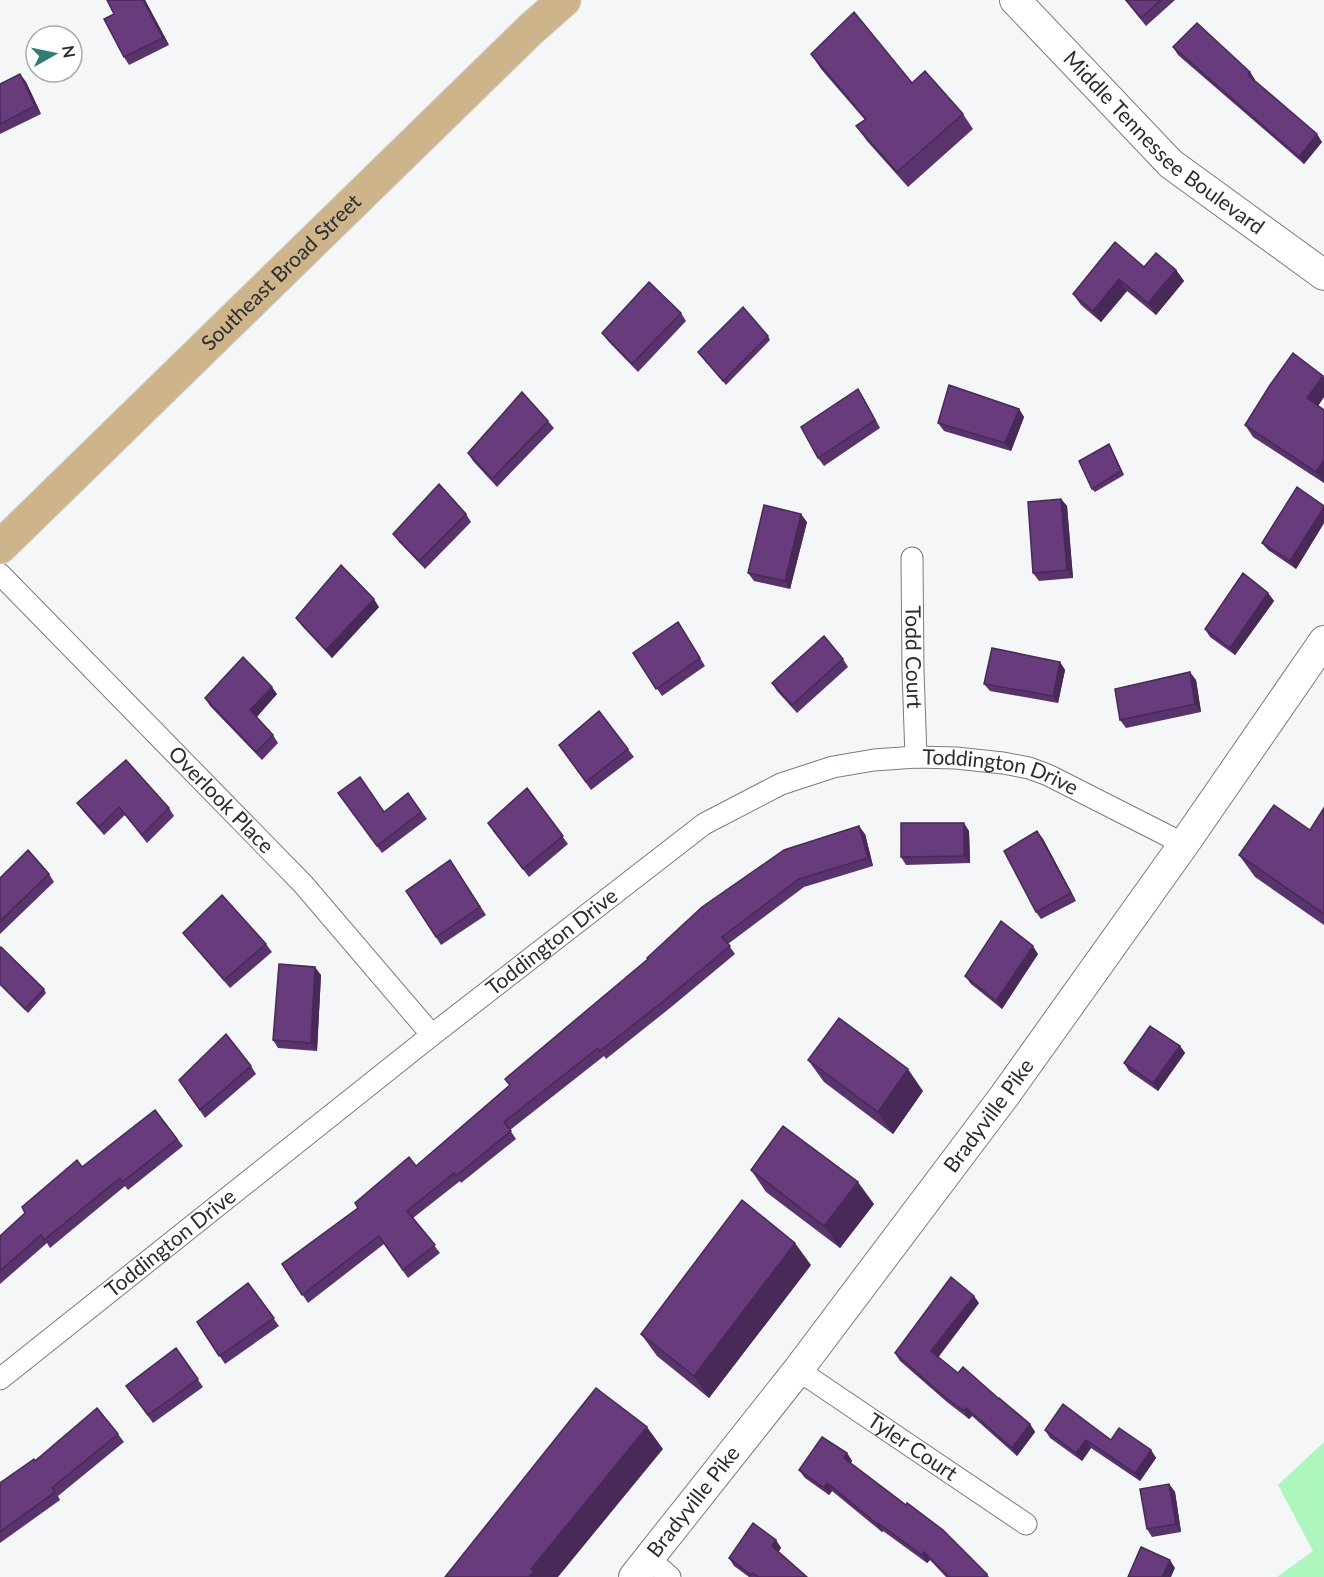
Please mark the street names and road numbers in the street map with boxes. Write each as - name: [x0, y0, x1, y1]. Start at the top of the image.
- street label: Middle Tennessee Boulevard: [1059, 45, 1270, 239]
- street label: Southeast Broad Street: [195, 188, 366, 355]
- street label: Todd Court: [901, 605, 928, 709]
- street label: Overlook Place: [164, 740, 280, 858]
- street label: Toddington Drive: [922, 743, 1083, 799]
- street label: Toddington Drive: [480, 882, 622, 1000]
- street label: Bradyville Pike: [937, 1053, 1038, 1177]
- street label: Toddington Drive: [99, 1183, 240, 1302]
- street label: Tyler Court: [864, 1407, 963, 1485]
- street label: Bradyville Pike: [641, 1440, 744, 1561]

